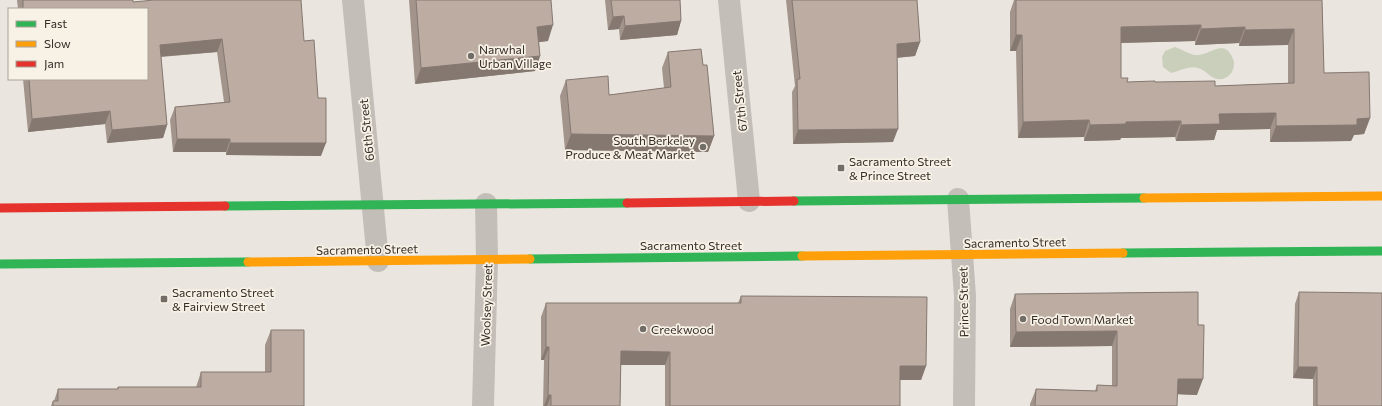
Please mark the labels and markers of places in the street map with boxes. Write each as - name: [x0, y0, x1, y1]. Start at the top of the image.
- place label: Narwhal Urban Village: [479, 42, 552, 70]
- marker: Narwhal Urban Village: [466, 51, 476, 61]
- place label: South Berkeley Produce & Meat Market: [565, 133, 695, 161]
- marker: South Berkeley Produce & Meat Market: [698, 142, 708, 152]
- place label: Sacramento Street & Prince Street: [849, 154, 951, 182]
- marker: Sacramento Street & Prince Street: [836, 163, 846, 173]
- place label: Sacramento Street & Fairview Street: [172, 285, 274, 313]
- marker: Sacramento Street & Fairview Street: [159, 294, 169, 304]
- place label: Food Town Market: [1031, 312, 1134, 326]
- marker: Food Town Market: [1018, 314, 1028, 324]
- place label: Creekwood: [651, 322, 714, 336]
- marker: Creekwood: [638, 324, 648, 334]

